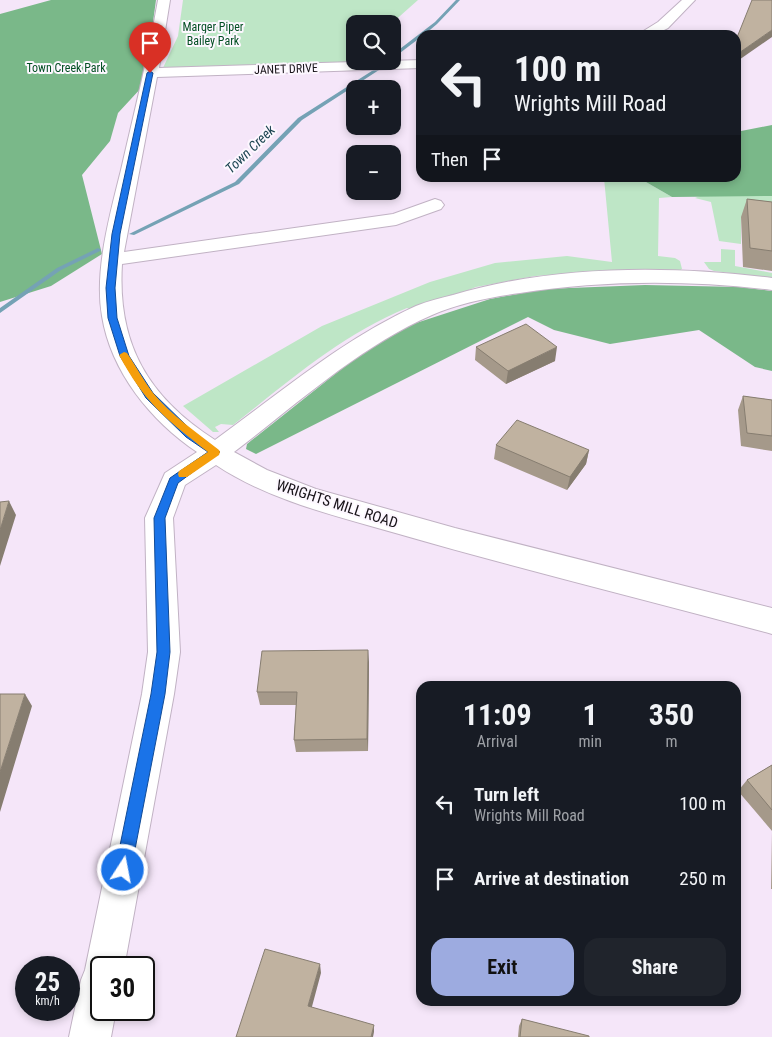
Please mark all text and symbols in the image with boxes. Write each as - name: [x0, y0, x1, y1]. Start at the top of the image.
- map controls: [346, 15, 401, 200]
- button: search: [346, 15, 401, 70]
- park label: Marger Piper Bailey Park: [183, 20, 244, 48]
- pin: [129, 22, 171, 73]
- icon: arrive: [136, 29, 164, 57]
- text: 100 m: [514, 49, 601, 90]
- icon: left: [431, 50, 496, 115]
- park label: Town Creek Park: [26, 61, 106, 75]
- street label: JANET DRIVE: [254, 61, 318, 77]
- button: +: [346, 80, 401, 135]
- text: Wrights Mill Road: [514, 91, 666, 116]
- water label: Town Creek: [222, 121, 279, 176]
- button: −: [346, 145, 401, 200]
- icon: arrive: [478, 145, 506, 173]
- text: Then: [431, 148, 468, 171]
- street label: WRIGHTS MILL ROAD: [274, 476, 400, 532]
- text: 11:09: [463, 697, 532, 732]
- text: 1: [583, 697, 598, 732]
- text: 350: [649, 697, 694, 732]
- text: Arrival: [477, 732, 518, 751]
- text: min: [578, 732, 602, 751]
- text: m: [665, 732, 677, 751]
- text: Turn left: [474, 783, 539, 806]
- icon: left: [431, 790, 459, 818]
- text: 100 m: [679, 792, 726, 815]
- text: Wrights Mill Road: [474, 806, 585, 825]
- position arrow: [96, 843, 148, 895]
- icon: arrive: [431, 865, 459, 893]
- text: Arrive at destination: [474, 867, 629, 890]
- text: 250 m: [679, 867, 726, 890]
- button: Exit: [431, 938, 574, 996]
- button: Share: [584, 938, 726, 996]
- speed limit sign: 30: [90, 956, 155, 1021]
- text: 25: [35, 968, 60, 997]
- text: km/h: [35, 994, 60, 1008]

